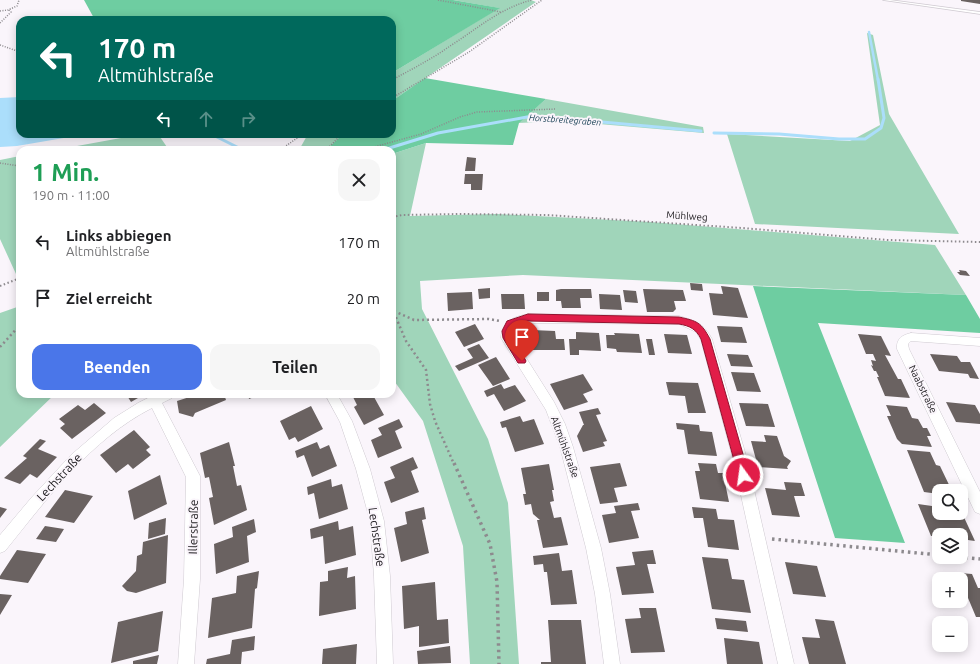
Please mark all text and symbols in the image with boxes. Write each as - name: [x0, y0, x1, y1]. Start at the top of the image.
- icon: left: [32, 32, 84, 84]
- text: 170 m: [98, 32, 176, 63]
- text: Altmühlstraße: [98, 65, 214, 85]
- icon: left: [153, 108, 175, 130]
- icon: ahead: [195, 108, 217, 130]
- icon: right: [237, 108, 259, 130]
- water label: Horstbreitegraben: [529, 112, 601, 128]
- text: 1 Min.: [32, 159, 99, 186]
- button: close: [338, 159, 380, 201]
- text: 190 m · 11:00: [32, 188, 110, 202]
- street label: Mühlweg: [666, 209, 708, 223]
- text: Links abbiegen: [66, 227, 171, 244]
- icon: left: [32, 231, 54, 253]
- text: 170 m: [338, 234, 380, 251]
- text: Altmühlstraße: [66, 244, 150, 258]
- icon: arrive: [32, 287, 54, 309]
- text: Ziel erreicht: [66, 290, 152, 307]
- text: 20 m: [347, 290, 380, 307]
- pin: [505, 320, 539, 361]
- icon: arrive: [511, 326, 533, 348]
- button: Beenden: [32, 344, 202, 390]
- button: Teilen: [210, 344, 380, 390]
- street label: Naabstraße: [907, 363, 939, 415]
- street label: Altmühlstraße: [549, 415, 581, 479]
- street label: Lechstraße: [34, 451, 84, 503]
- position arrow: [722, 454, 764, 496]
- map controls: [932, 484, 968, 652]
- button: search: [932, 484, 968, 520]
- street label: Illerstraße: [186, 499, 200, 555]
- street label: Lechstraße: [366, 507, 388, 567]
- button: layers: [932, 528, 968, 564]
- button: +: [932, 572, 968, 608]
- button: −: [932, 616, 968, 652]

